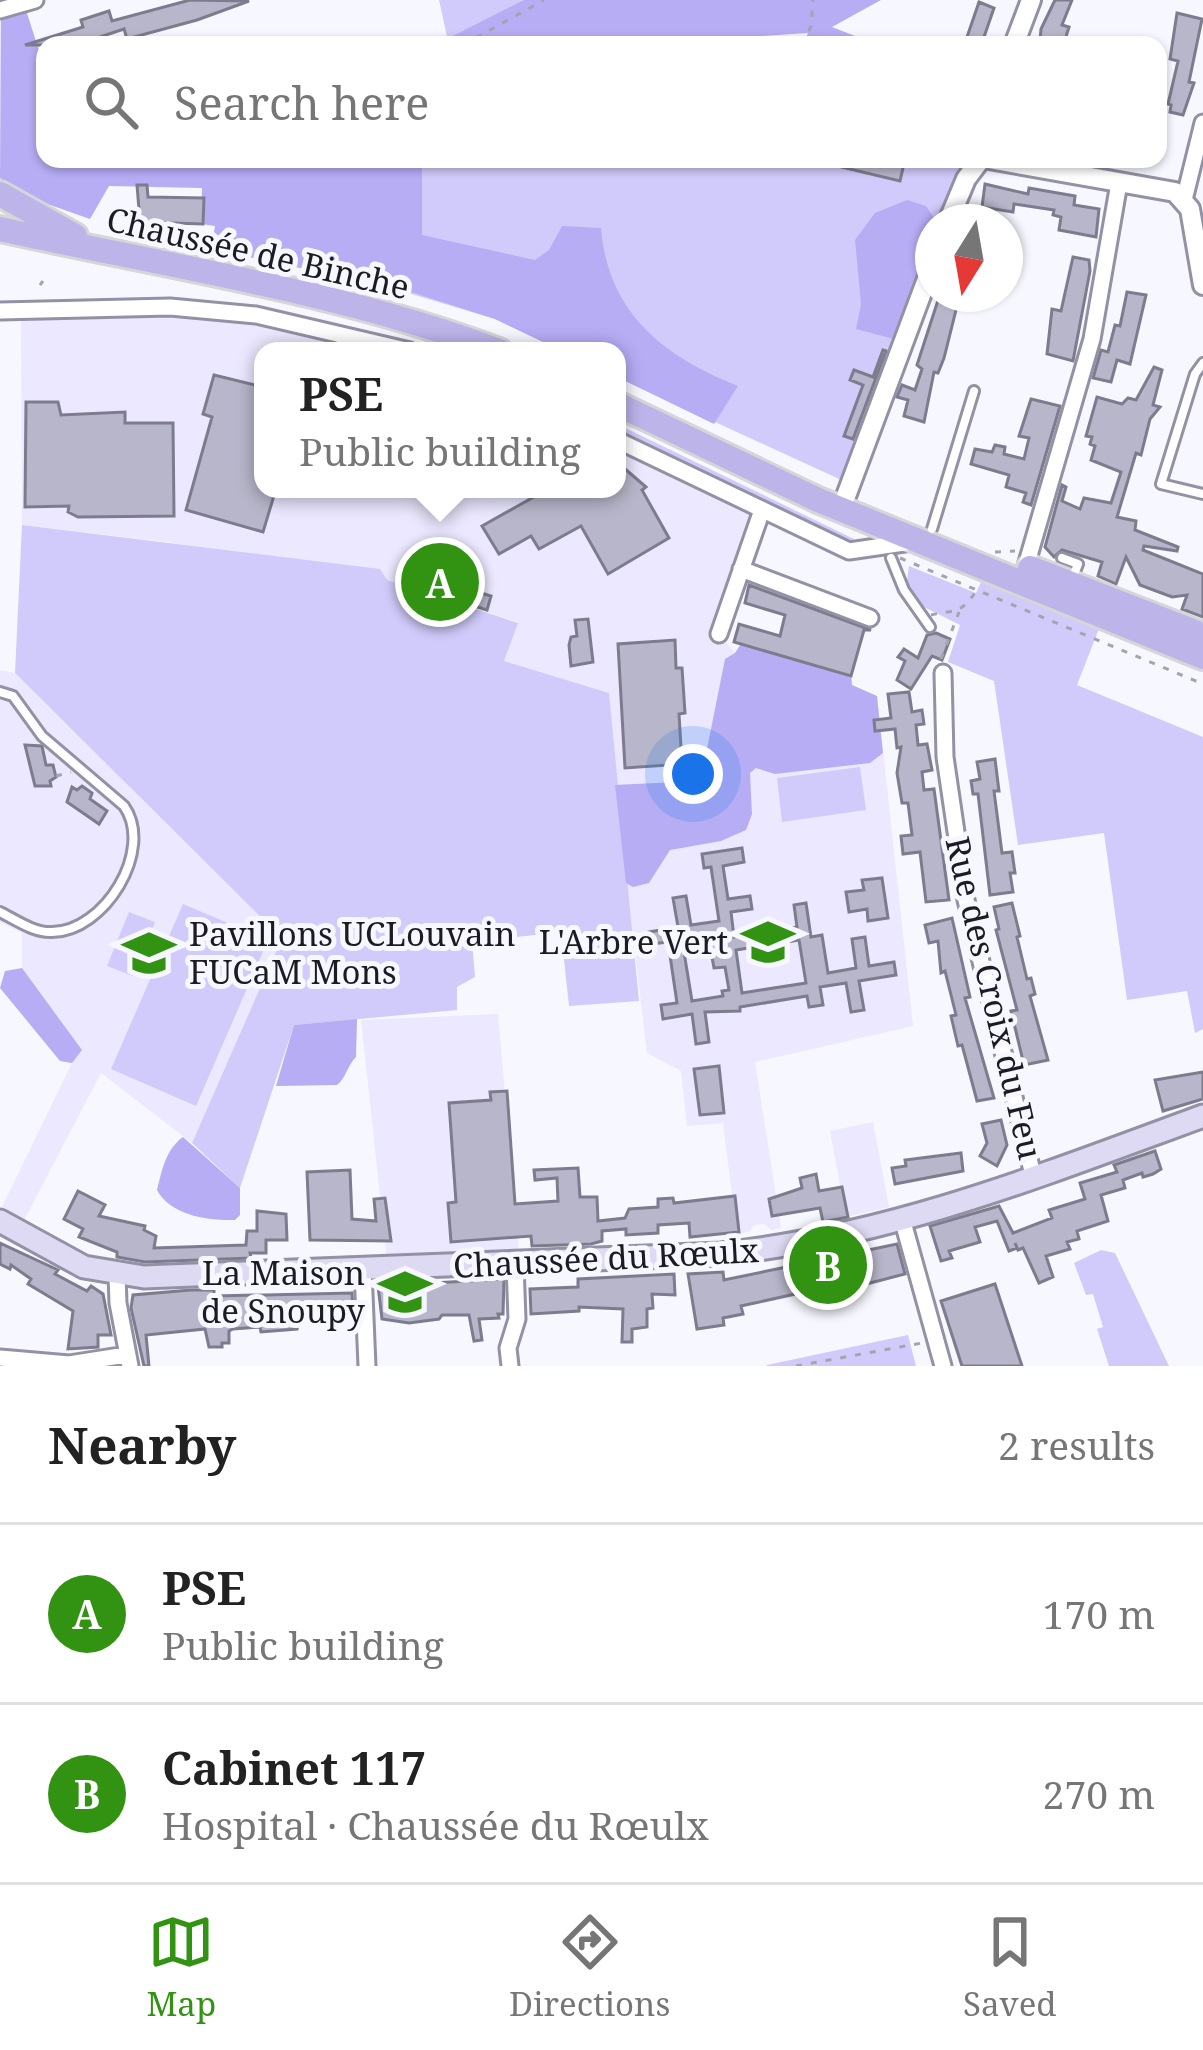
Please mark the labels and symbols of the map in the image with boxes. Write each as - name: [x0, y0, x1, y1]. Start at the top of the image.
- street label: Chaussée de Binche: [102, 196, 414, 309]
- north arrow: [915, 204, 1023, 312]
- pin: A: [401, 537, 479, 627]
- your location: [663, 744, 723, 804]
- street label: Rue des Croix du Feu: [935, 832, 1054, 1164]
- place label: Pavillons UCLouvain FUCaM Mons: [189, 911, 515, 994]
- school or university icon: L'Arbre Vert: [739, 913, 797, 971]
- place label: L'Arbre Vert: [539, 919, 728, 964]
- school or university icon: Pavillons UCLouvain FUCaM Mons: [120, 924, 178, 982]
- pin: B: [789, 1220, 867, 1310]
- street label: Chaussée du Rœulx: [452, 1227, 760, 1288]
- place label: La Maison de Snoupy: [201, 1250, 365, 1333]
- school or university icon: La Maison de Snoupy: [376, 1263, 434, 1321]

